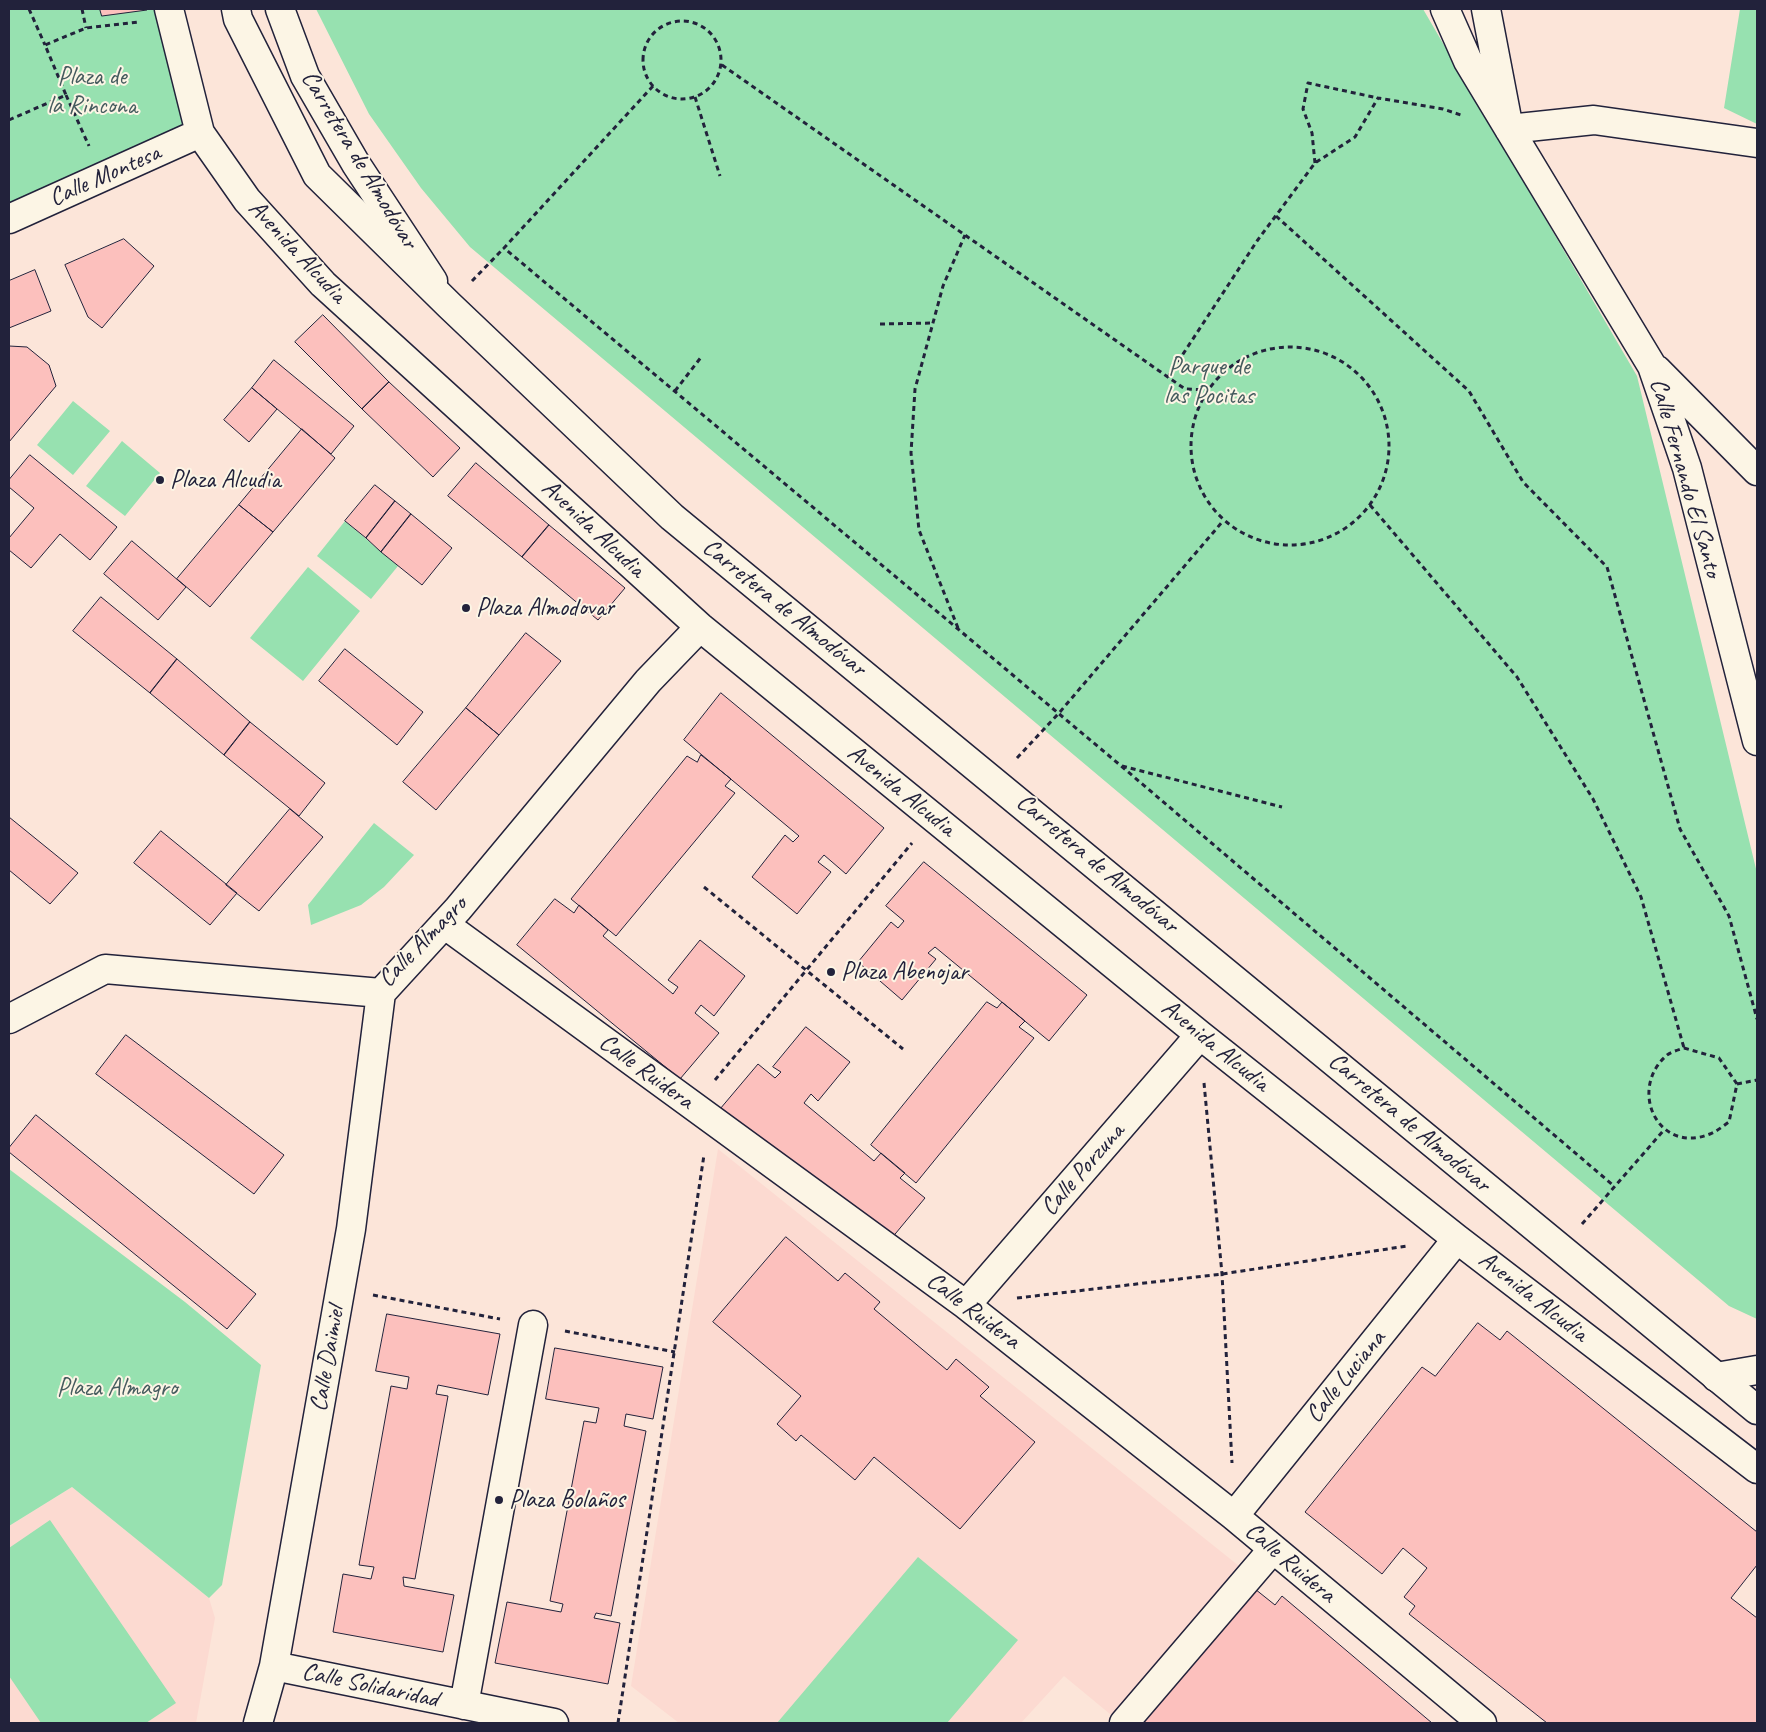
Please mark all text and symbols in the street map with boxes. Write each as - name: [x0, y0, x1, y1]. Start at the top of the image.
- park label: Plaza de la Rincona: [47, 62, 137, 121]
- street label: Carretera de Almodóvar: [294, 65, 424, 255]
- street label: Calle Montesa: [45, 138, 165, 214]
- street label: Avenida Alcudia: [242, 194, 352, 310]
- park label: Parque de las Pocitas: [1164, 352, 1254, 411]
- street label: Calle Fernando El Santo: [1642, 375, 1728, 581]
- place label: Plaza Alcudia: [170, 465, 280, 495]
- marker: Plaza Alcudia: [154, 474, 166, 486]
- street label: Avenida Alcudia: [535, 474, 651, 584]
- street label: Carretera de Almodóvar: [696, 533, 872, 683]
- place label: Plaza Almodovar: [476, 593, 614, 623]
- marker: Plaza Almodovar: [460, 602, 472, 614]
- street label: Avenida Alcudia: [841, 738, 961, 844]
- street label: Carretera de Almodóvar: [1010, 787, 1184, 941]
- street label: Calle Almagro: [372, 890, 474, 994]
- place label: Plaza Abenojar: [841, 957, 968, 987]
- marker: Plaza Abenojar: [825, 966, 837, 978]
- street label: Avenida Alcudia: [1155, 993, 1275, 1099]
- street label: Calle Ruidera: [593, 1028, 699, 1116]
- street label: Carretera de Almodóvar: [1322, 1046, 1496, 1200]
- street label: Calle Porzuna: [1035, 1118, 1131, 1222]
- street label: Avenida Alcudia: [1472, 1245, 1594, 1349]
- street label: Calle Ruidera: [920, 1266, 1026, 1356]
- street label: Calle Daimiel: [304, 1304, 352, 1414]
- street label: Calle Luciana: [1300, 1325, 1392, 1429]
- park label: Plaza Almagro: [57, 1373, 177, 1403]
- place label: Plaza Bolaños: [509, 1485, 625, 1515]
- marker: Plaza Bolaños: [493, 1494, 505, 1506]
- street label: Calle Ruidera: [1238, 1516, 1342, 1610]
- street label: Calle Solidaridad: [299, 1657, 441, 1715]

